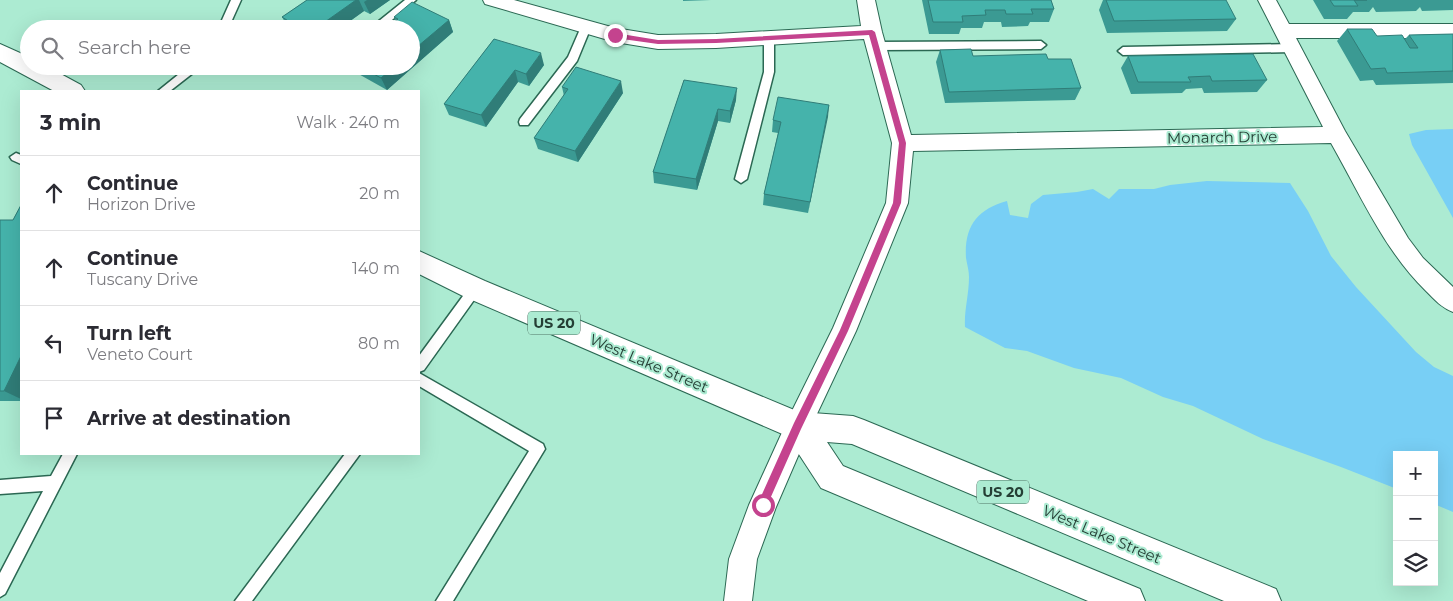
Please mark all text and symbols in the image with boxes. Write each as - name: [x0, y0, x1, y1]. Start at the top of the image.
- search box: [20, 20, 420, 75]
- route end: [604, 24, 627, 47]
- icon: search: [38, 34, 66, 62]
- text: Search here: [78, 36, 191, 59]
- text: 3 min: [40, 110, 101, 135]
- text: Walk · 240 m: [296, 113, 400, 132]
- street label: Monarch Drive: [1167, 127, 1277, 147]
- text: Continue: [87, 172, 178, 195]
- icon: ahead: [40, 179, 68, 207]
- text: 20 m: [359, 184, 400, 203]
- text: Horizon Drive: [87, 195, 196, 214]
- text: Continue: [87, 247, 178, 270]
- icon: ahead: [40, 254, 68, 282]
- text: 140 m: [352, 259, 400, 278]
- text: Tuscany Drive: [87, 270, 198, 289]
- road number: US 20: [528, 312, 580, 334]
- text: Turn left: [87, 322, 172, 345]
- icon: left: [40, 329, 68, 357]
- street label: West Lake Street: [587, 329, 711, 397]
- text: 80 m: [358, 334, 400, 353]
- text: Veneto Court: [87, 345, 193, 364]
- icon: arrive: [40, 404, 68, 432]
- text: Arrive at destination: [87, 407, 291, 430]
- map controls: [1393, 451, 1438, 586]
- button: +: [1393, 451, 1438, 496]
- road number: US 20: [977, 481, 1029, 504]
- route start: [752, 494, 775, 517]
- button: −: [1393, 496, 1438, 541]
- street label: West Lake Street: [1040, 500, 1164, 568]
- button: layers: [1393, 541, 1438, 586]

